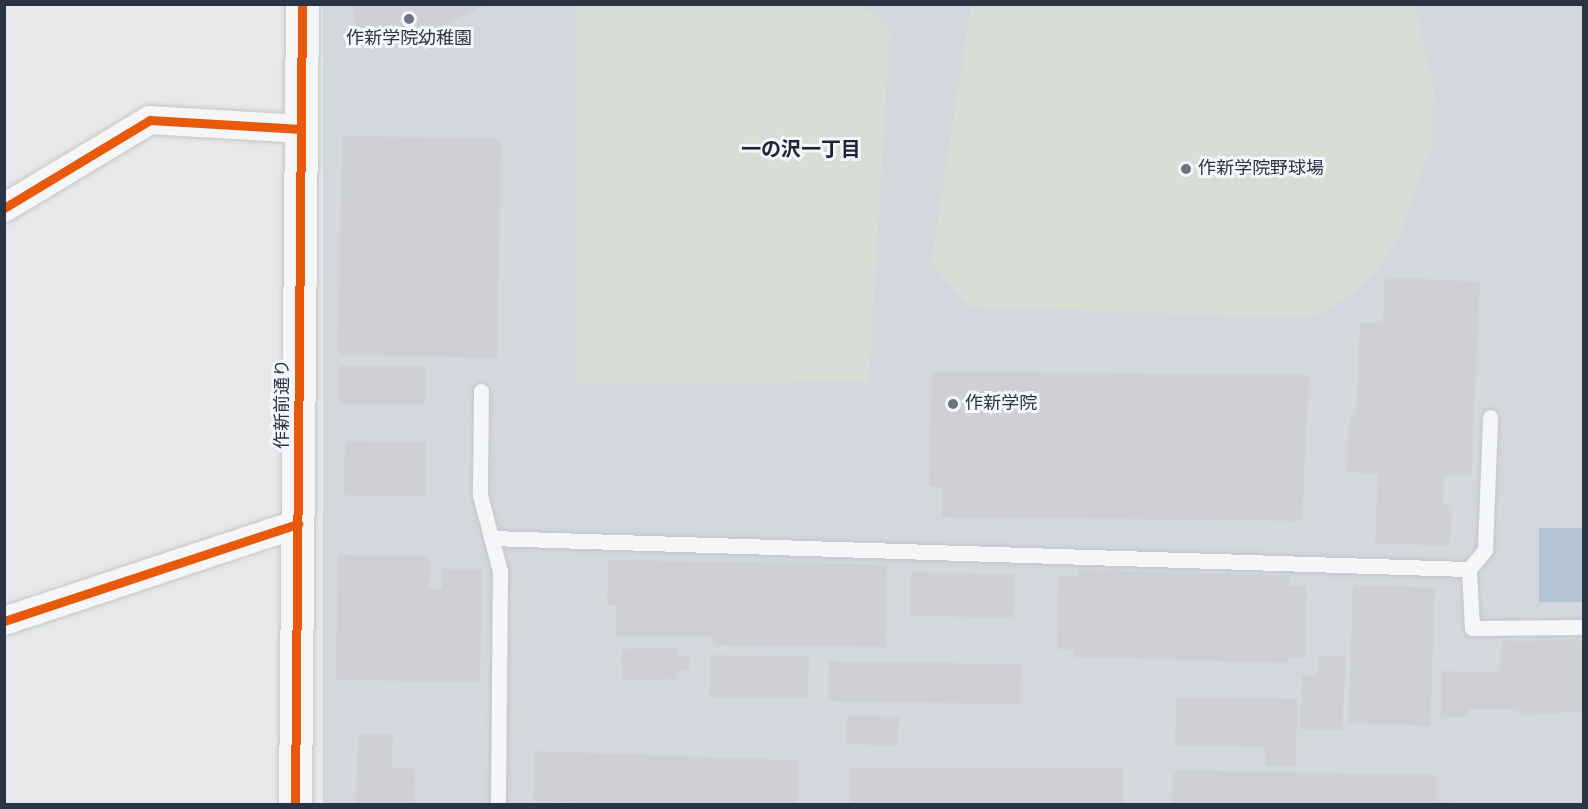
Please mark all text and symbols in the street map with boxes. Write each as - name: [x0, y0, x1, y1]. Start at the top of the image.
- marker: 作新学院幼稚園: [402, 12, 416, 26]
- place label: 作新学院幼稚園: [346, 28, 472, 50]
- district label: 一の沢一丁目: [741, 138, 861, 162]
- place label: 作新学院野球場: [1198, 158, 1324, 180]
- marker: 作新学院野球場: [1179, 162, 1193, 176]
- street label: 作新前通り: [272, 359, 294, 449]
- place label: 作新学院: [965, 393, 1037, 415]
- marker: 作新学院: [946, 397, 960, 411]

